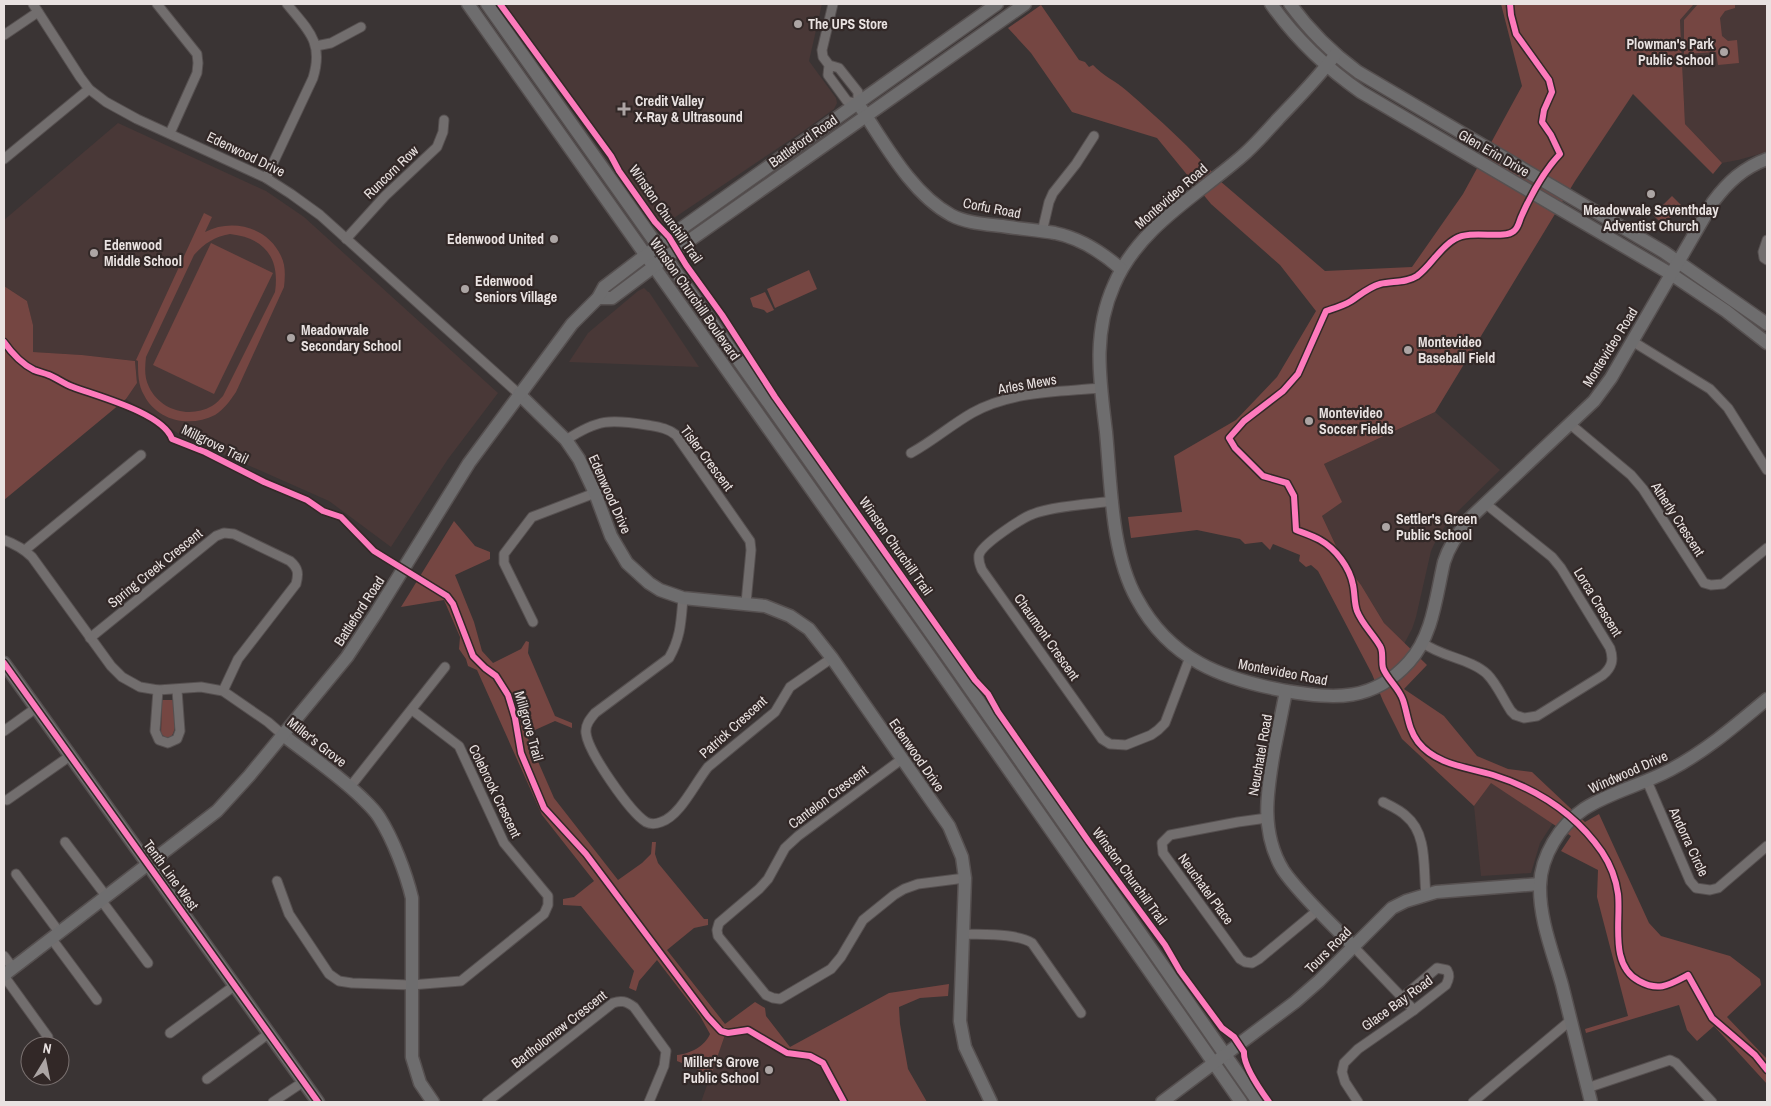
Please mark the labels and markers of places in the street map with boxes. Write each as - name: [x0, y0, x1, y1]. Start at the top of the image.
- place label: The UPS Store: [808, 15, 888, 33]
- marker: The UPS Store: [792, 18, 804, 30]
- place label: Plowman's Park Public School: [1626, 35, 1715, 69]
- marker: Plowman's Park Public School: [1718, 46, 1730, 58]
- place label: Credit Valley X-Ray & Ultrasound: [635, 92, 743, 126]
- marker: Credit Valley X-Ray & Ultrasound: [617, 102, 631, 116]
- marker: Meadowvale Seventhday Adventist Church: [1645, 188, 1657, 200]
- place label: Meadowvale Seventhday Adventist Church: [1583, 201, 1719, 235]
- place label: Edenwood United: [447, 230, 544, 248]
- marker: Edenwood United: [548, 233, 560, 245]
- place label: Edenwood Middle School: [104, 236, 182, 270]
- marker: Edenwood Middle School: [88, 247, 100, 259]
- place label: Edenwood Seniors Village: [475, 272, 557, 306]
- marker: Edenwood Seniors Village: [459, 283, 471, 295]
- place label: Meadowvale Secondary School: [301, 321, 401, 355]
- marker: Meadowvale Secondary School: [285, 332, 297, 344]
- place label: Montevideo Baseball Field: [1418, 333, 1495, 367]
- marker: Montevideo Baseball Field: [1402, 344, 1414, 356]
- place label: Montevideo Soccer Fields: [1319, 404, 1394, 438]
- marker: Montevideo Soccer Fields: [1303, 415, 1315, 427]
- place label: Settler's Green Public School: [1396, 510, 1477, 544]
- marker: Settler's Green Public School: [1380, 521, 1392, 533]
- place label: Miller's Grove Public School: [683, 1053, 759, 1087]
- marker: Miller's Grove Public School: [763, 1064, 775, 1076]

